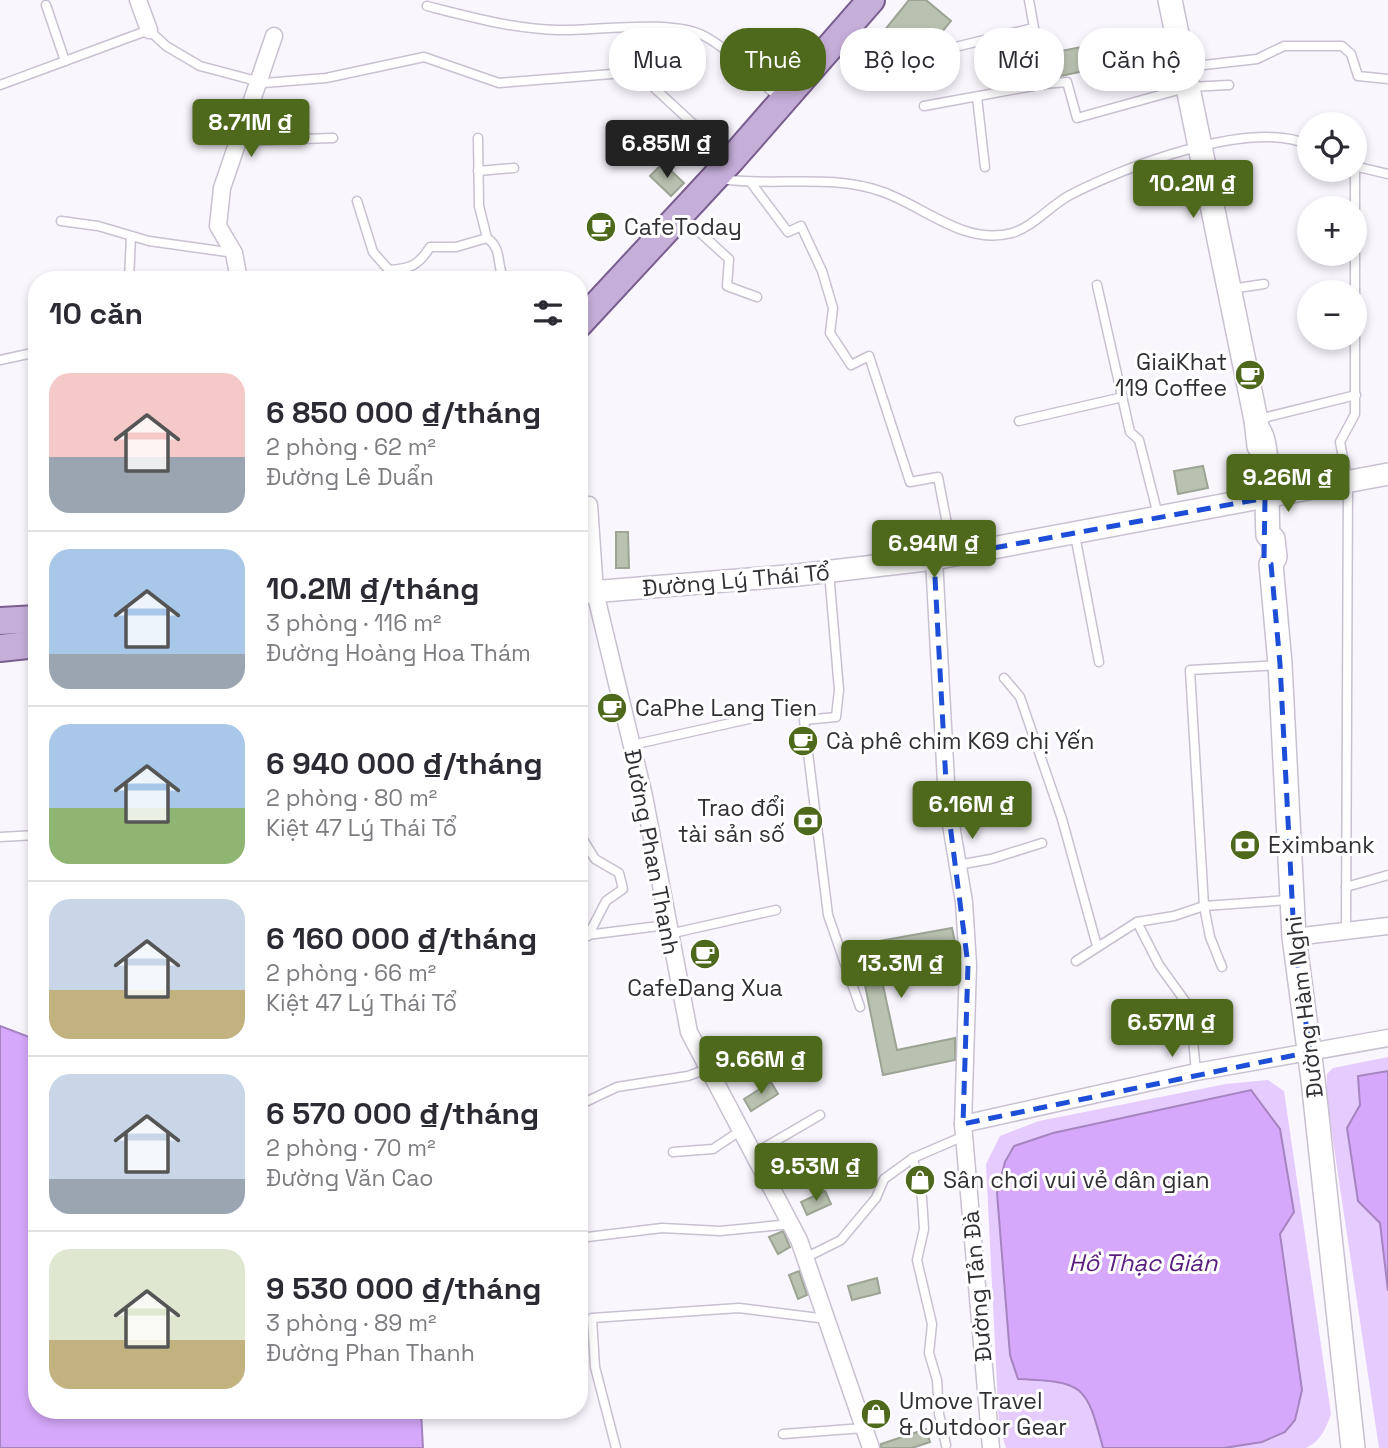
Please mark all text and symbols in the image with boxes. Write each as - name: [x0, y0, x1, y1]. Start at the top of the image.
- chip: Mua: [609, 28, 706, 91]
- chip: Thuê: [720, 28, 826, 91]
- chip: Bộ lọc: [840, 28, 960, 91]
- chip: Mới: [974, 28, 1064, 91]
- chip: Căn hộ: [1078, 28, 1205, 91]
- pin: 8.71M ₫: [186, 100, 316, 159]
- text: 8.71M ₫: [208, 107, 294, 137]
- map controls: [1297, 112, 1367, 350]
- button: locate: [1297, 112, 1367, 182]
- pin: 6.85M ₫: [602, 120, 732, 180]
- text: 6.85M ₫: [622, 128, 712, 158]
- pin: 10.2M ₫: [1128, 160, 1258, 220]
- text: 10.2M ₫: [1149, 168, 1237, 198]
- button: +: [1297, 196, 1367, 266]
- cafe icon: CafeToday: [584, 210, 618, 244]
- place label: CafeToday: [624, 212, 742, 242]
- button: −: [1297, 280, 1367, 350]
- text: 10 căn: [49, 294, 143, 333]
- icon: filters: [529, 294, 567, 332]
- place label: GiaiKhat 119 Coffee: [1115, 347, 1227, 403]
- cafe icon: GiaiKhat 119 Coffee: [1233, 358, 1267, 392]
- text: 6 850 000 ₫/tháng: [266, 393, 541, 432]
- icon: home: [105, 401, 189, 485]
- text: 2 phòng · 62 m²: [266, 432, 436, 462]
- pin: 9.26M ₫: [1223, 454, 1353, 514]
- text: Đường Lê Duẩn: [266, 462, 434, 492]
- text: 9.26M ₫: [1242, 462, 1334, 492]
- pin: 6.94M ₫: [869, 520, 999, 580]
- text: 6.94M ₫: [888, 528, 980, 558]
- street label: Đường Lý Thái Tổ: [641, 557, 831, 603]
- text: 10.2M ₫/tháng: [266, 569, 479, 608]
- icon: home: [105, 577, 189, 661]
- text: 3 phòng · 116 m²: [266, 608, 441, 638]
- text: Đường Hoàng Hoa Thám: [266, 638, 531, 668]
- cafe icon: CaPhe Lang Tien: [595, 691, 629, 725]
- place label: CaPhe Lang Tien: [635, 693, 817, 723]
- cafe icon: Cà phê chim K69 chị Yến: [786, 724, 820, 758]
- place label: Cà phê chim K69 chị Yến: [826, 726, 1094, 756]
- text: 6 940 000 ₫/tháng: [266, 744, 543, 783]
- street label: Đường Phan Thanh: [617, 747, 687, 957]
- icon: home: [105, 752, 189, 836]
- pin: 6.16M ₫: [907, 782, 1037, 841]
- text: 2 phòng · 80 m²: [266, 783, 437, 813]
- text: 6.16M ₫: [929, 789, 1015, 819]
- place label: Trao đổi tài sản số: [678, 793, 785, 849]
- bank icon: Trao đổi tài sản số: [791, 804, 825, 838]
- text: Kiệt 47 Lý Thái Tổ: [266, 813, 457, 843]
- bank icon: Eximbank: [1228, 828, 1262, 862]
- place label: Eximbank: [1268, 830, 1375, 860]
- street label: Đường Hàm Nghi: [1278, 914, 1330, 1100]
- text: 6 160 000 ₫/tháng: [266, 919, 537, 958]
- icon: home: [105, 927, 189, 1011]
- cafe icon: CafeDang Xua: [688, 937, 722, 971]
- pin: 13.3M ₫: [836, 940, 966, 1000]
- text: 13.3M ₫: [857, 948, 945, 978]
- text: 2 phòng · 66 m²: [266, 958, 436, 988]
- place label: CafeDang Xua: [627, 973, 783, 1003]
- text: Kiệt 47 Lý Thái Tổ: [266, 988, 457, 1018]
- pin: 6.57M ₫: [1107, 1000, 1237, 1059]
- text: 6.57M ₫: [1127, 1007, 1217, 1037]
- pin: 9.66M ₫: [696, 1036, 826, 1096]
- text: 9.66M ₫: [715, 1044, 807, 1074]
- text: 6 570 000 ₫/tháng: [266, 1094, 539, 1133]
- icon: home: [105, 1102, 189, 1186]
- text: 2 phòng · 70 m²: [266, 1133, 436, 1163]
- pin: 9.53M ₫: [751, 1144, 881, 1203]
- text: 9.53M ₫: [771, 1151, 861, 1181]
- text: Đường Văn Cao: [266, 1163, 433, 1193]
- shop icon: Sân chơi vui vẻ dân gian: [903, 1163, 937, 1197]
- place label: Sân chơi vui vẻ dân gian: [943, 1165, 1210, 1195]
- street label: Đường Tản Đà: [955, 1209, 999, 1363]
- water label: Hồ Thạc Gián: [1068, 1247, 1219, 1278]
- text: 9 530 000 ₫/tháng: [266, 1269, 541, 1308]
- icon: home: [105, 1277, 189, 1361]
- text: 3 phòng · 89 m²: [266, 1308, 436, 1338]
- text: Đường Phan Thanh: [266, 1338, 475, 1368]
- place label: Umove Travel & Outdoor Gear: [899, 1386, 1067, 1442]
- shop icon: Umove Travel & Outdoor Gear: [859, 1397, 893, 1431]

